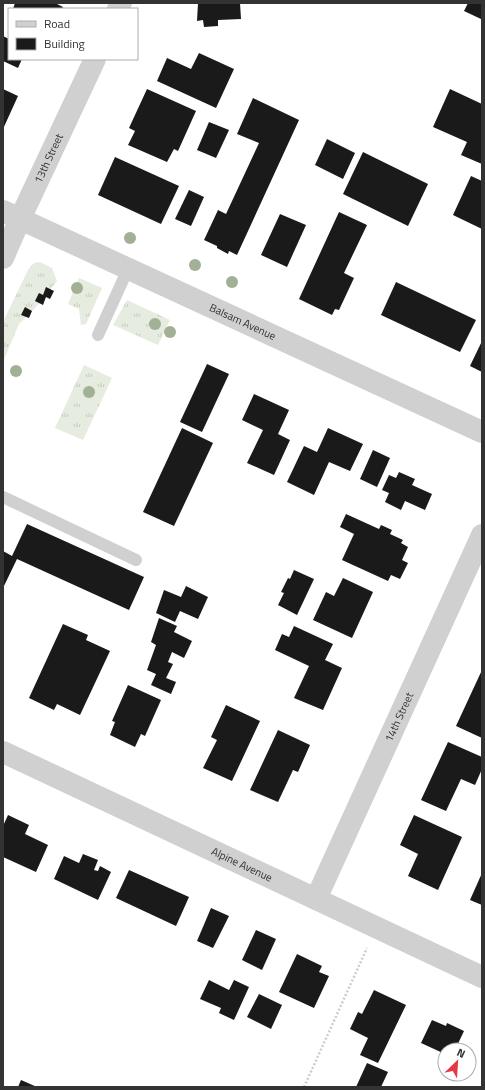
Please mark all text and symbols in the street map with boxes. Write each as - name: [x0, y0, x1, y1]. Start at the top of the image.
- legend: [8, 8, 138, 60]
- text: Road: [44, 14, 70, 33]
- text: Building: [44, 34, 85, 53]
- street label: 13th Street: [30, 131, 67, 186]
- street label: Balsam Avenue: [207, 299, 279, 344]
- street label: 14th Street: [381, 689, 417, 744]
- street label: Alpine Avenue: [209, 843, 275, 886]
- north arrow: [437, 1042, 477, 1082]
- text: N: [454, 1044, 468, 1062]

